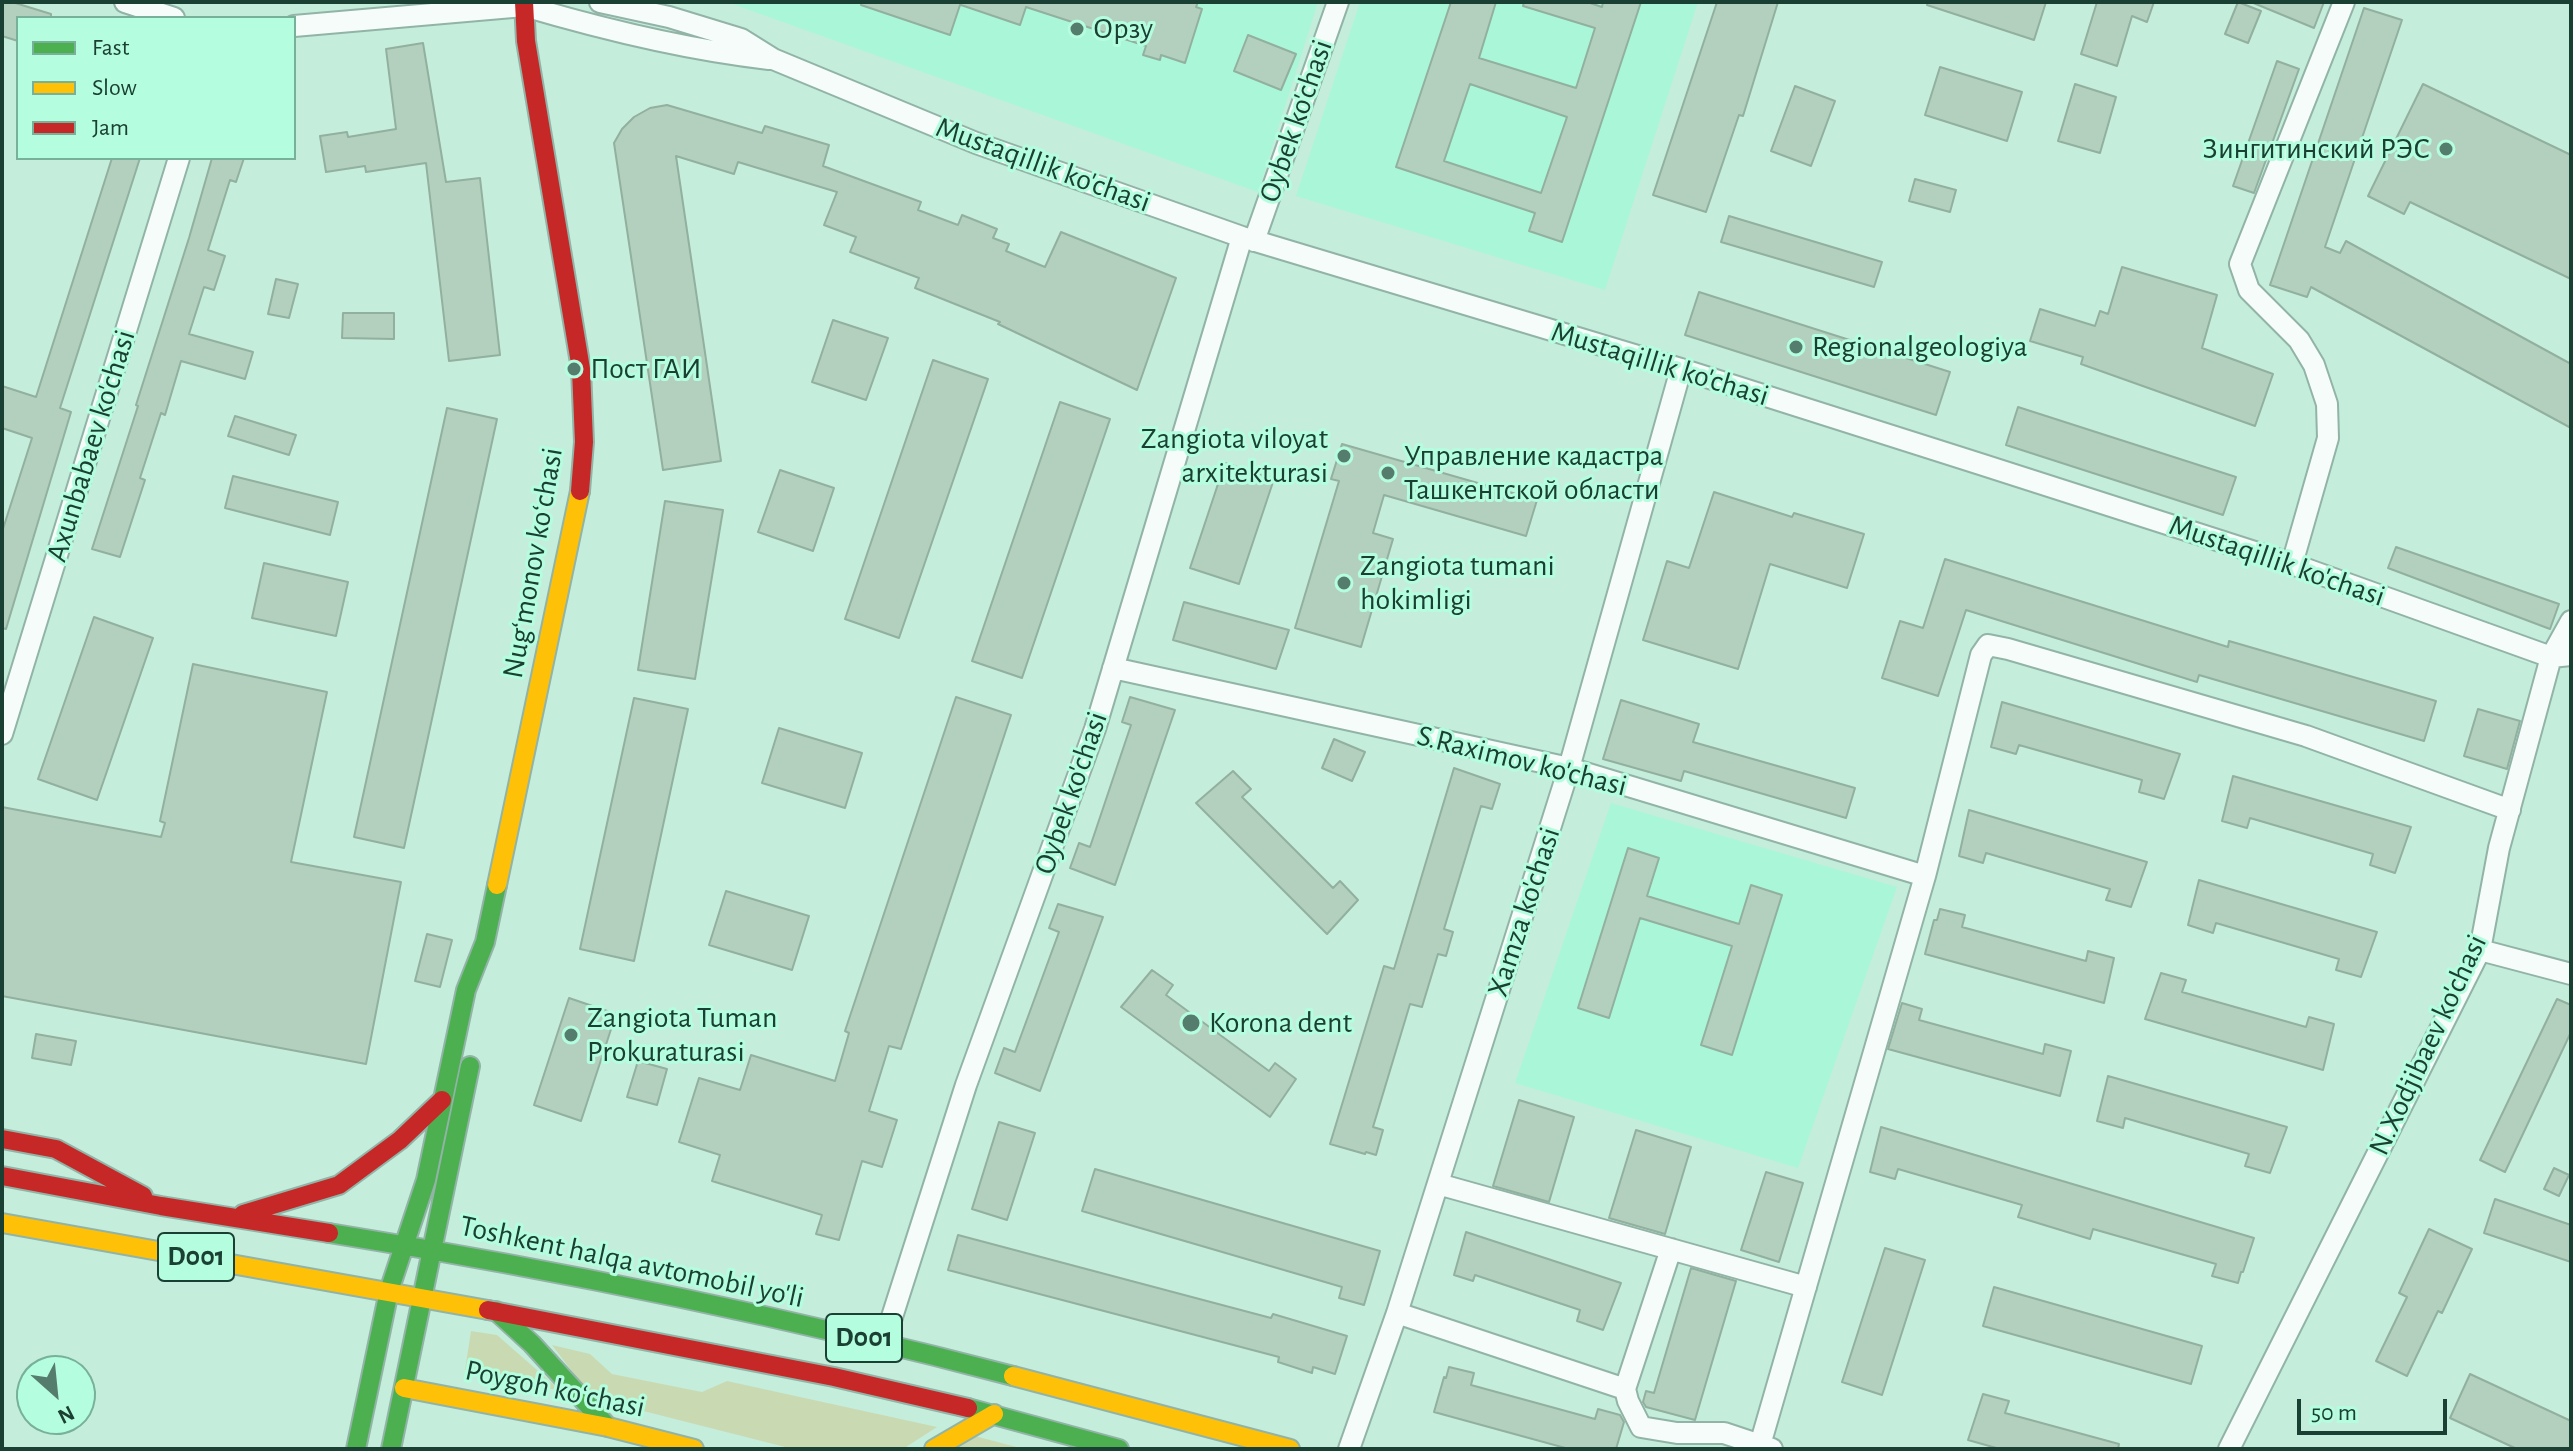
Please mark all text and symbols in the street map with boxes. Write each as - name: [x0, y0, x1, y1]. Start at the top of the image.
- place label: Орзу: [1093, 11, 1153, 47]
- legend: [16, 16, 296, 160]
- marker: Орзу: [1068, 20, 1086, 38]
- street label: Oybek ko'chasi: [1251, 35, 1341, 207]
- text: Fast: [92, 36, 129, 60]
- text: Slow: [92, 76, 137, 100]
- street label: Mustaqillik ko'chasi: [931, 109, 1155, 221]
- text: Jam: [92, 116, 129, 140]
- place label: Зингитинский РЭС: [2203, 131, 2430, 167]
- marker: Зингитинский РЭС: [2437, 140, 2455, 158]
- street label: Mustaqillik ko'chasi: [1547, 314, 1773, 414]
- street label: Axunbabaev ko'chasi: [39, 326, 143, 566]
- place label: Regionalgeologiya: [1812, 329, 2027, 365]
- marker: Regionalgeologiya: [1787, 338, 1805, 356]
- place label: Пост ГАИ: [590, 351, 702, 387]
- marker: Пост ГАИ: [565, 360, 583, 378]
- place label: Zangiota viloyat arxitekturasi: [1141, 421, 1328, 492]
- place label: Управление кадастра Ташкентской области: [1404, 438, 1663, 508]
- street label: Nugʻmonov koʻchasi: [495, 445, 571, 681]
- marker: Zangiota viloyat arxitekturasi: [1335, 447, 1353, 465]
- marker: Управление кадастра Ташкентской области: [1379, 464, 1397, 482]
- street label: Mustaqillik ko'chasi: [2164, 507, 2390, 615]
- place label: Zangiota tumani hokimligi: [1360, 548, 1555, 618]
- marker: Zangiota tumani hokimligi: [1335, 574, 1353, 592]
- street label: Oybek ko'chasi: [1026, 707, 1116, 879]
- street label: S.Raximov ko'chasi: [1413, 718, 1631, 804]
- street label: Xamza ko'chasi: [1480, 823, 1568, 1001]
- street label: N.Xodjibaev ko'chasi: [2361, 929, 2495, 1161]
- place label: Zangiota Tuman Prokuraturasi: [587, 1000, 777, 1070]
- place label: Korona dent: [1209, 1005, 1352, 1041]
- marker: Korona dent: [1180, 1012, 1202, 1034]
- marker: Zangiota Tuman Prokuraturasi: [562, 1026, 580, 1044]
- street label: Toshkent halqa avtomobil yo'li: [457, 1208, 807, 1316]
- road number: D001: [158, 1233, 234, 1281]
- road number: D001: [826, 1314, 902, 1362]
- street label: Poygoh koʻchasi: [462, 1352, 648, 1426]
- north arrow: [16, 1355, 96, 1435]
- scale bar: [2301, 1383, 2451, 1433]
- text: N: [54, 1401, 78, 1428]
- text: 50 m: [2311, 1401, 2357, 1425]

